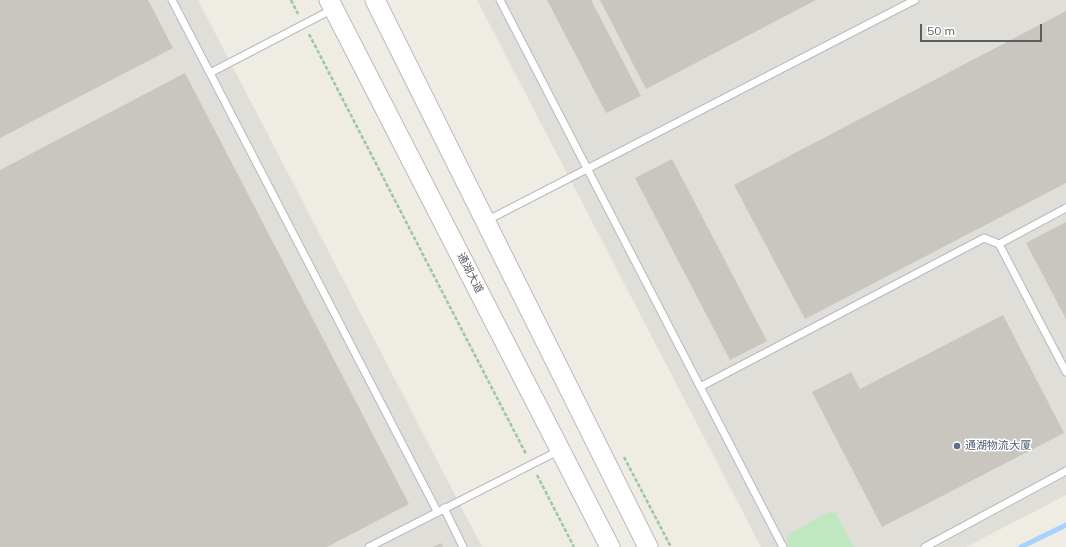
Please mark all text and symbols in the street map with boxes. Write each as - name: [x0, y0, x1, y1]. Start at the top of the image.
- scale bar: [922, 16, 1044, 42]
- text: 50 m: [927, 23, 955, 38]
- street label: 通湖大道: [454, 250, 486, 296]
- place label: 通湖物流大厦: [965, 439, 1031, 453]
- marker: 通湖物流大厦: [952, 441, 962, 451]

